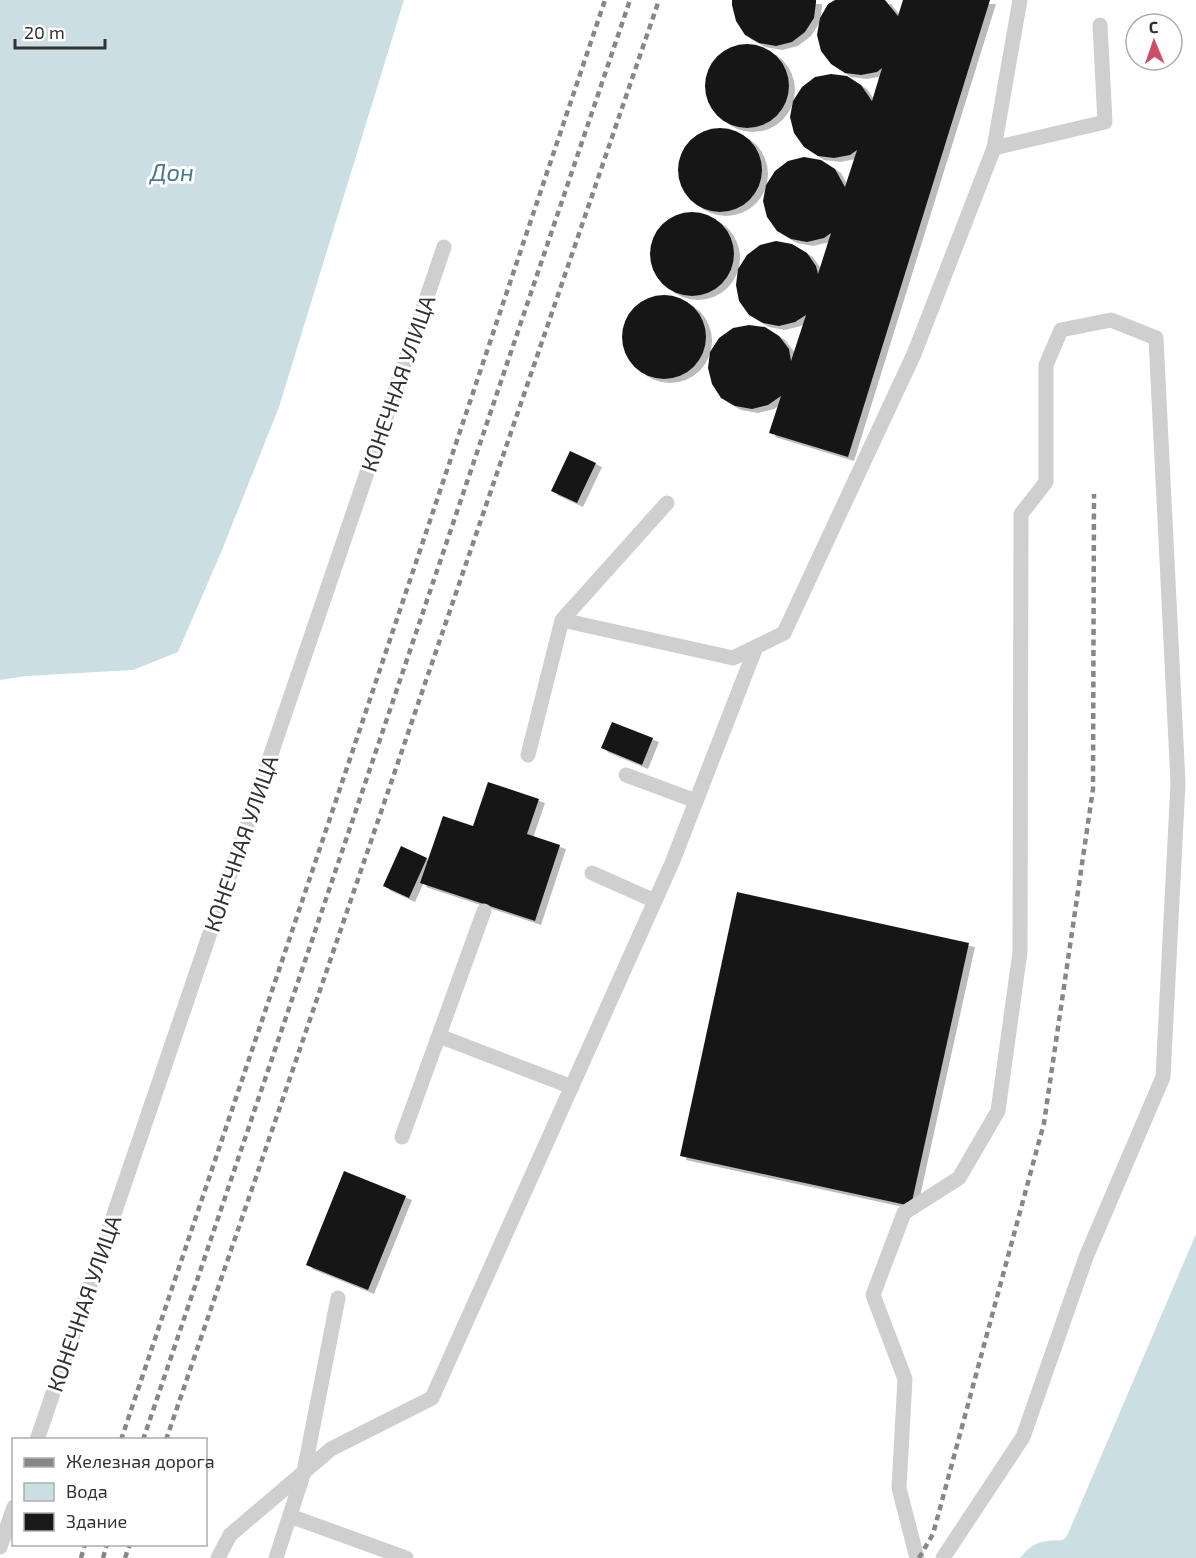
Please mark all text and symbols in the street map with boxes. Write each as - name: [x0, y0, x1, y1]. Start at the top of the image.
- scale bar: [15, 12, 105, 50]
- north arrow: [1124, 12, 1184, 72]
- text: С: [1148, 17, 1158, 36]
- text: 20 m: [24, 21, 65, 43]
- water label: Дон: [149, 157, 194, 186]
- street label: КОНЕЧНАЯ УЛИЦА: [355, 291, 440, 475]
- street label: КОНЕЧНАЯ УЛИЦА: [198, 751, 283, 935]
- street label: КОНЕЧНАЯ УЛИЦА: [41, 1211, 126, 1395]
- legend: [12, 1438, 207, 1546]
- text: Железная дорога: [66, 1450, 215, 1472]
- text: Вода: [66, 1480, 108, 1502]
- text: Здание: [66, 1510, 127, 1532]

